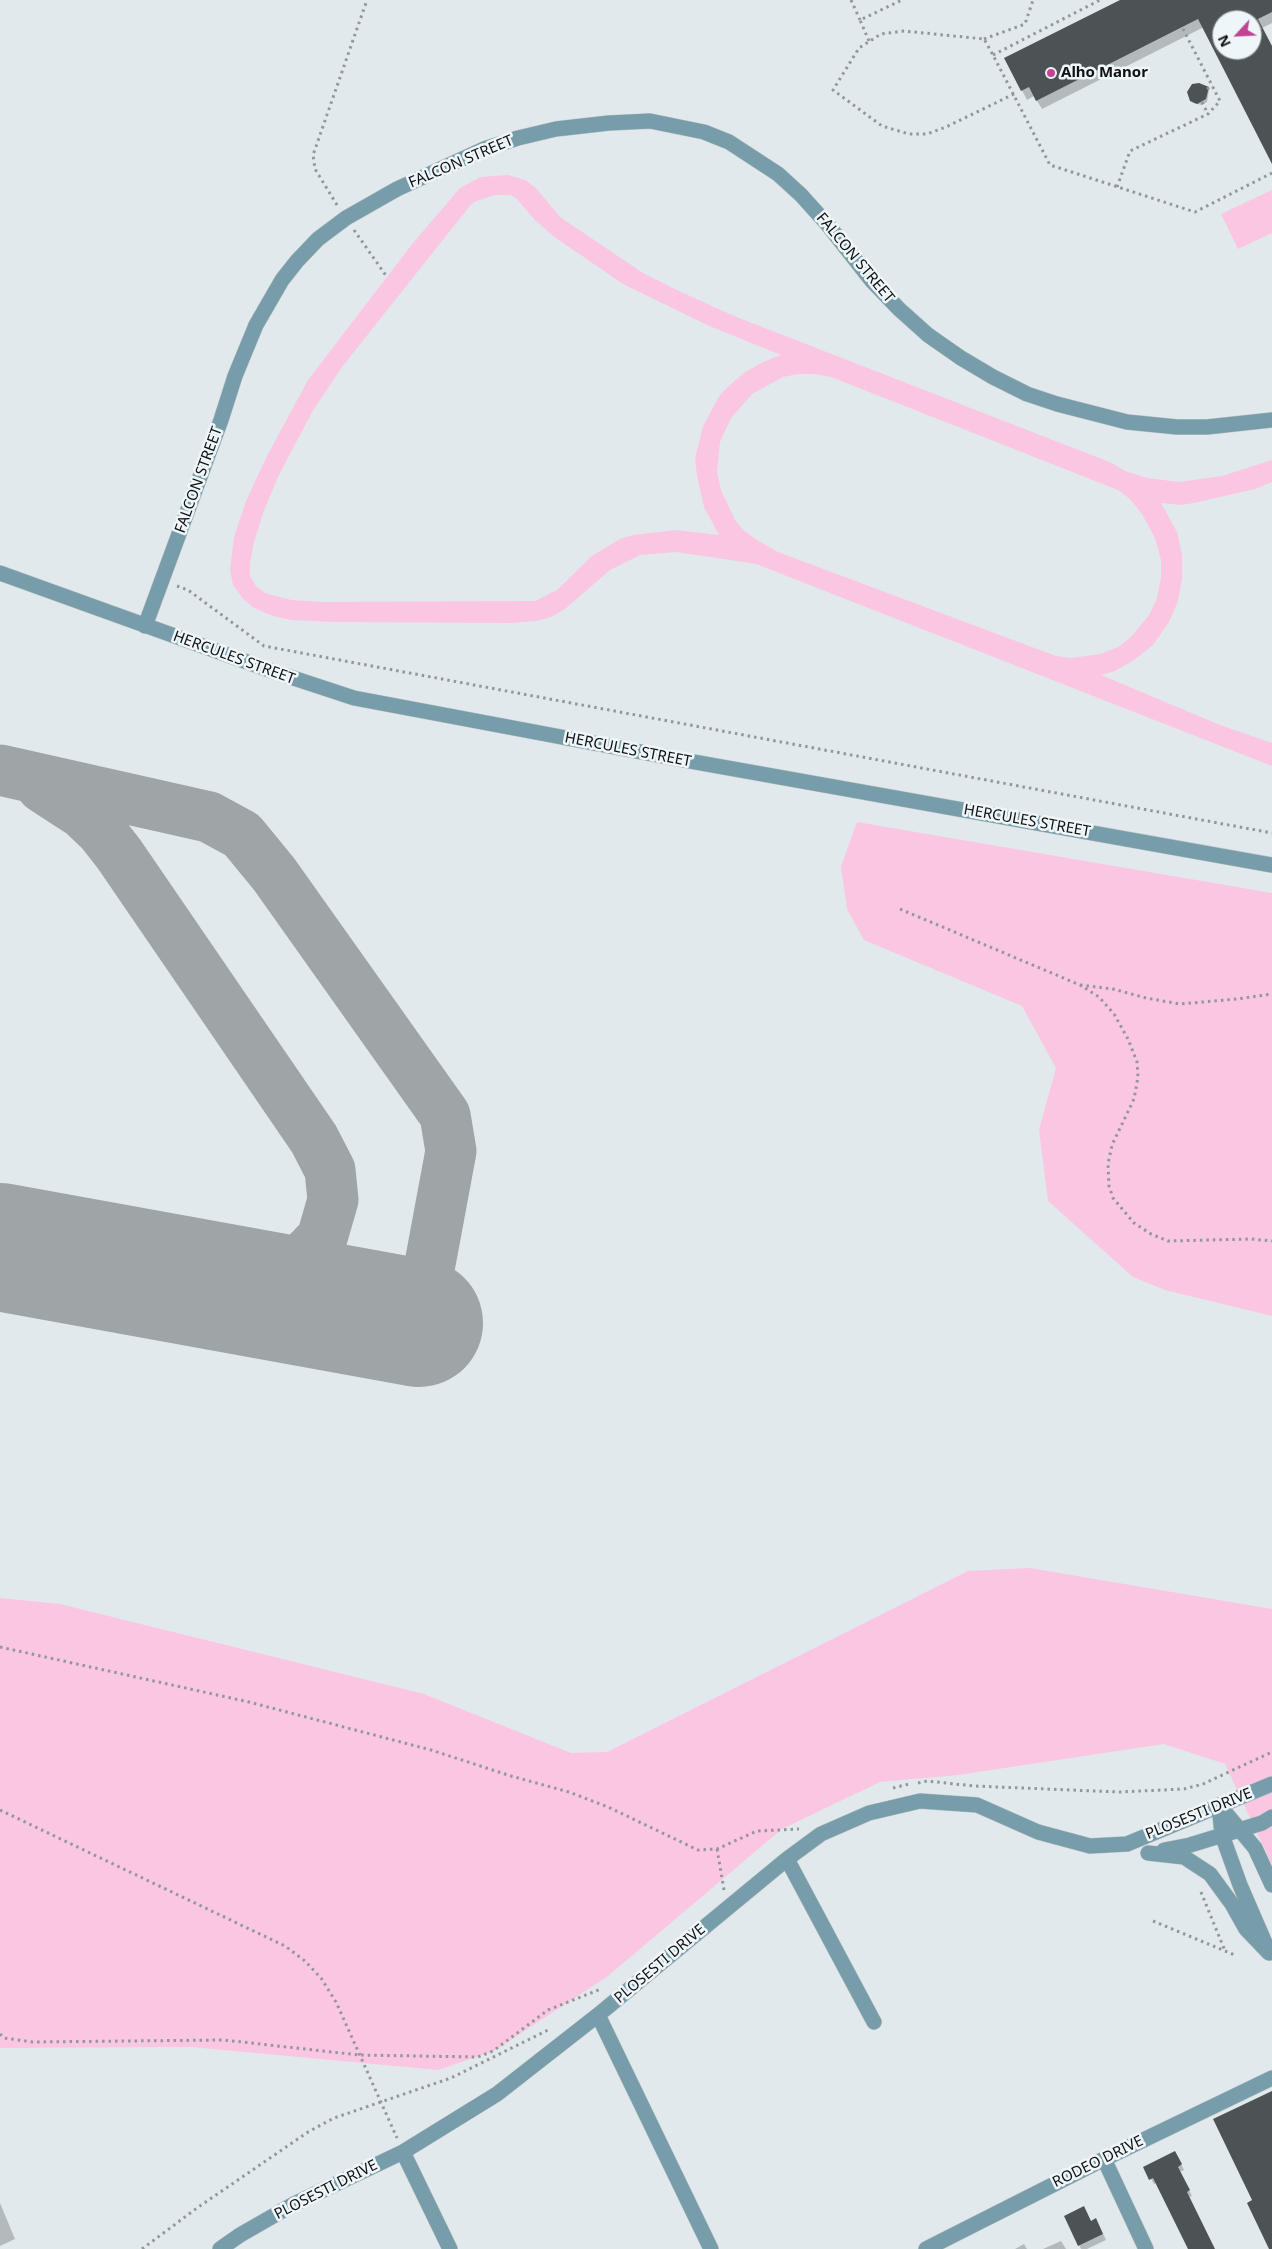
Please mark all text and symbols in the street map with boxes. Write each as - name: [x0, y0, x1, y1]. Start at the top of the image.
- north arrow: [1212, 10, 1262, 60]
- text: N: [1213, 32, 1235, 50]
- place label: Alho Manor: [1061, 64, 1148, 82]
- marker: Alho Manor: [1045, 67, 1057, 79]
- street label: FALCON STREET: [406, 132, 516, 192]
- street label: FALCON STREET: [812, 209, 898, 307]
- street label: FALCON STREET: [171, 424, 227, 536]
- street label: HERCULES STREET: [171, 628, 297, 688]
- street label: HERCULES STREET: [563, 729, 693, 771]
- street label: HERCULES STREET: [962, 801, 1092, 841]
- street label: PLOSESTI DRIVE: [1143, 1784, 1255, 1844]
- street label: PLOSESTI DRIVE: [611, 1921, 709, 2007]
- street label: RODEO DRIVE: [1050, 2132, 1146, 2192]
- street label: PLOSESTI DRIVE: [271, 2156, 381, 2224]

